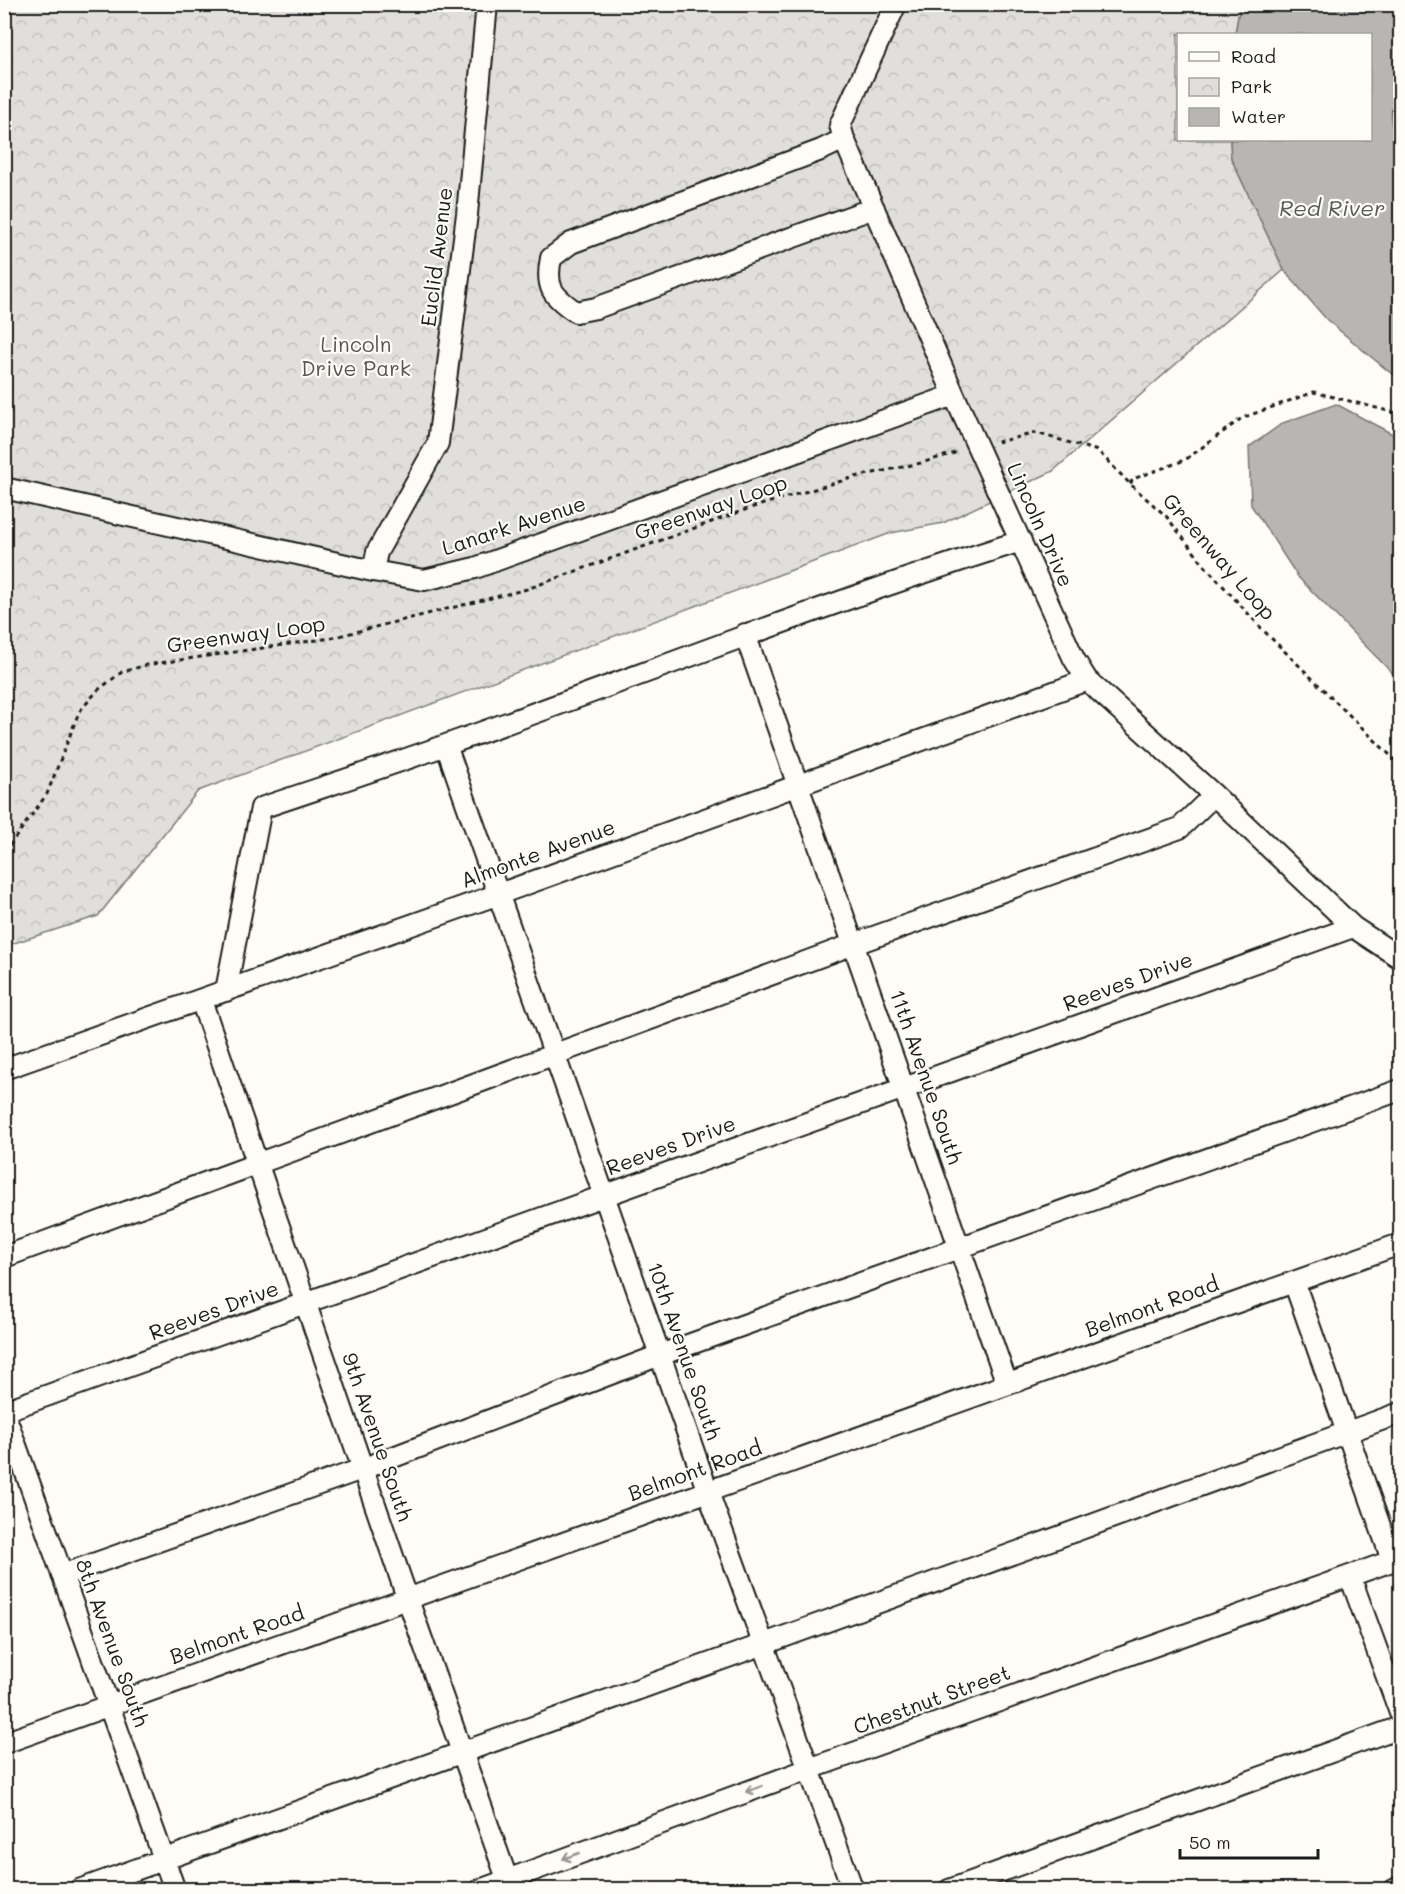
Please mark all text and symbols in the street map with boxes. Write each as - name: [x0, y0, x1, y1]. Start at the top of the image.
- legend: [1177, 33, 1372, 141]
- text: Road: [1231, 44, 1276, 68]
- text: Park: [1231, 74, 1272, 98]
- text: Water: [1231, 104, 1286, 128]
- street label: Euclid Avenue: [414, 186, 457, 328]
- water label: Red River: [1279, 193, 1385, 222]
- park label: Lincoln Drive Park: [301, 330, 411, 381]
- street label: Lincoln Drive: [1002, 458, 1081, 591]
- street label: Greenway Loop: [631, 468, 790, 545]
- street label: Greenway Loop: [1158, 487, 1283, 625]
- street label: Lanark Avenue: [438, 489, 589, 561]
- street label: Greenway Loop: [165, 609, 327, 658]
- street label: Almonte Avenue: [457, 812, 618, 893]
- street label: Reeves Drive: [1059, 945, 1196, 1017]
- street label: 11th Avenue South: [885, 986, 970, 1167]
- street label: Reeves Drive: [602, 1109, 739, 1181]
- street label: 10th Avenue South: [642, 1258, 729, 1443]
- street label: Belmont Road: [1081, 1269, 1222, 1342]
- street label: Reeves Drive: [145, 1274, 282, 1346]
- street label: 9th Avenue South: [337, 1349, 420, 1524]
- street label: Belmont Road: [624, 1433, 765, 1506]
- street label: 8th Avenue South: [70, 1555, 156, 1730]
- street label: Belmont Road: [166, 1598, 307, 1669]
- street label: Chestnut Street: [849, 1658, 1014, 1740]
- one-way arrow: [746, 1784, 764, 1795]
- scale bar: [1180, 1822, 1318, 1860]
- text: 50 m: [1189, 1830, 1231, 1854]
- one-way arrow: [563, 1852, 581, 1863]

